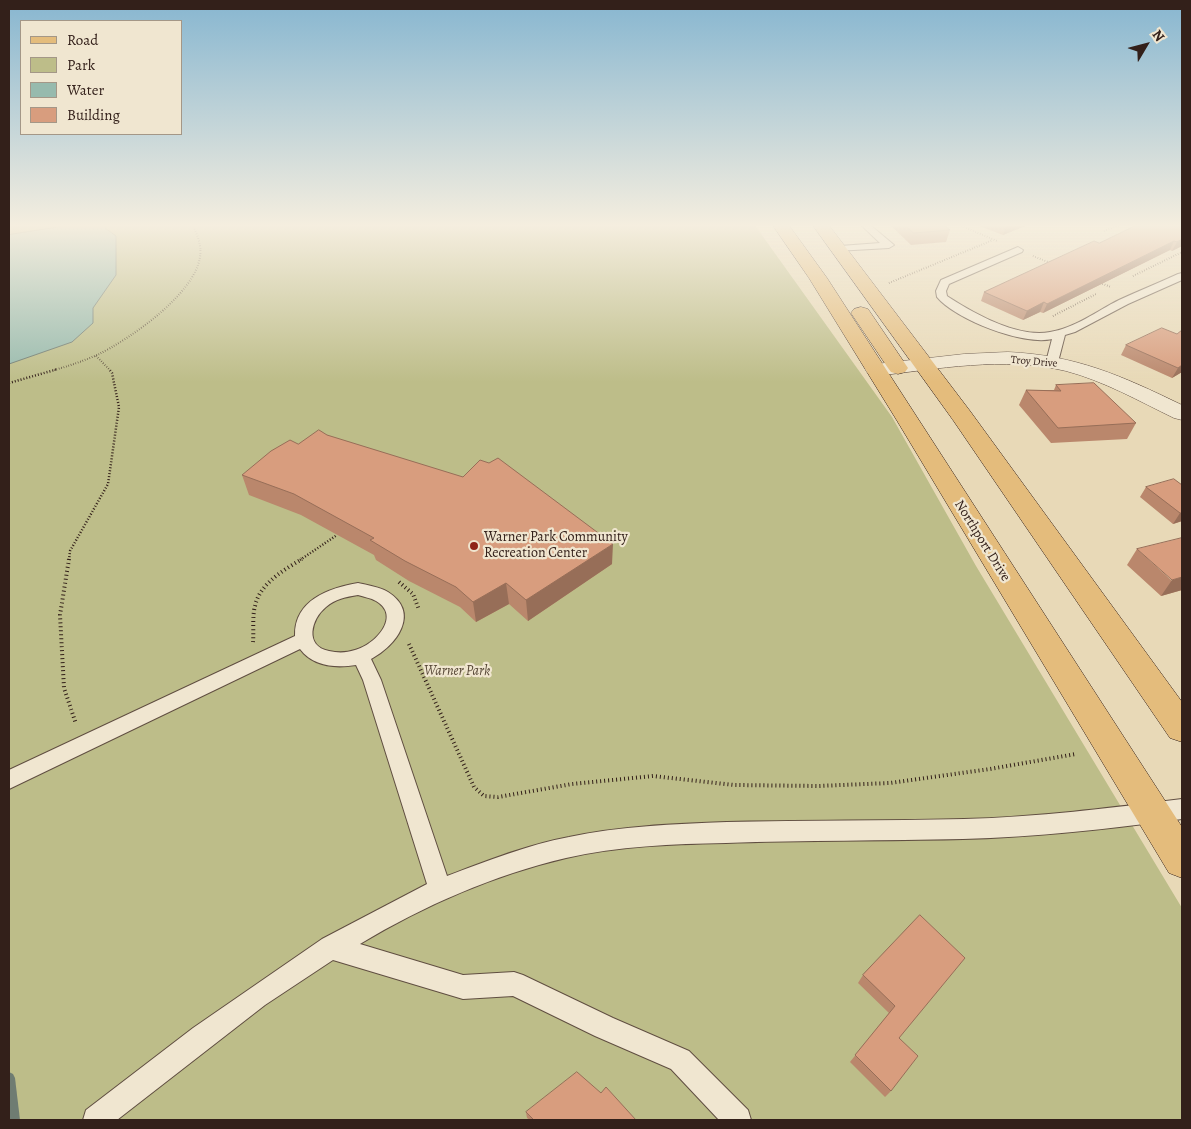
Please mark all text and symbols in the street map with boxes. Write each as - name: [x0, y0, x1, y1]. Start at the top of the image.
- legend: [20, 20, 182, 135]
- north arrow: [1121, 20, 1171, 70]
- text: N: [1148, 26, 1169, 45]
- text: Road: [67, 30, 98, 50]
- text: Park: [67, 55, 95, 75]
- text: Water: [67, 80, 104, 100]
- text: Building: [67, 105, 120, 125]
- street label: Troy Drive: [1010, 353, 1058, 371]
- street label: Northport Drive: [950, 497, 1014, 585]
- place label: Warner Park Community Recreation Center: [484, 530, 628, 562]
- marker: Warner Park Community Recreation Center: [468, 540, 480, 552]
- park label: Warner Park: [424, 664, 490, 680]

